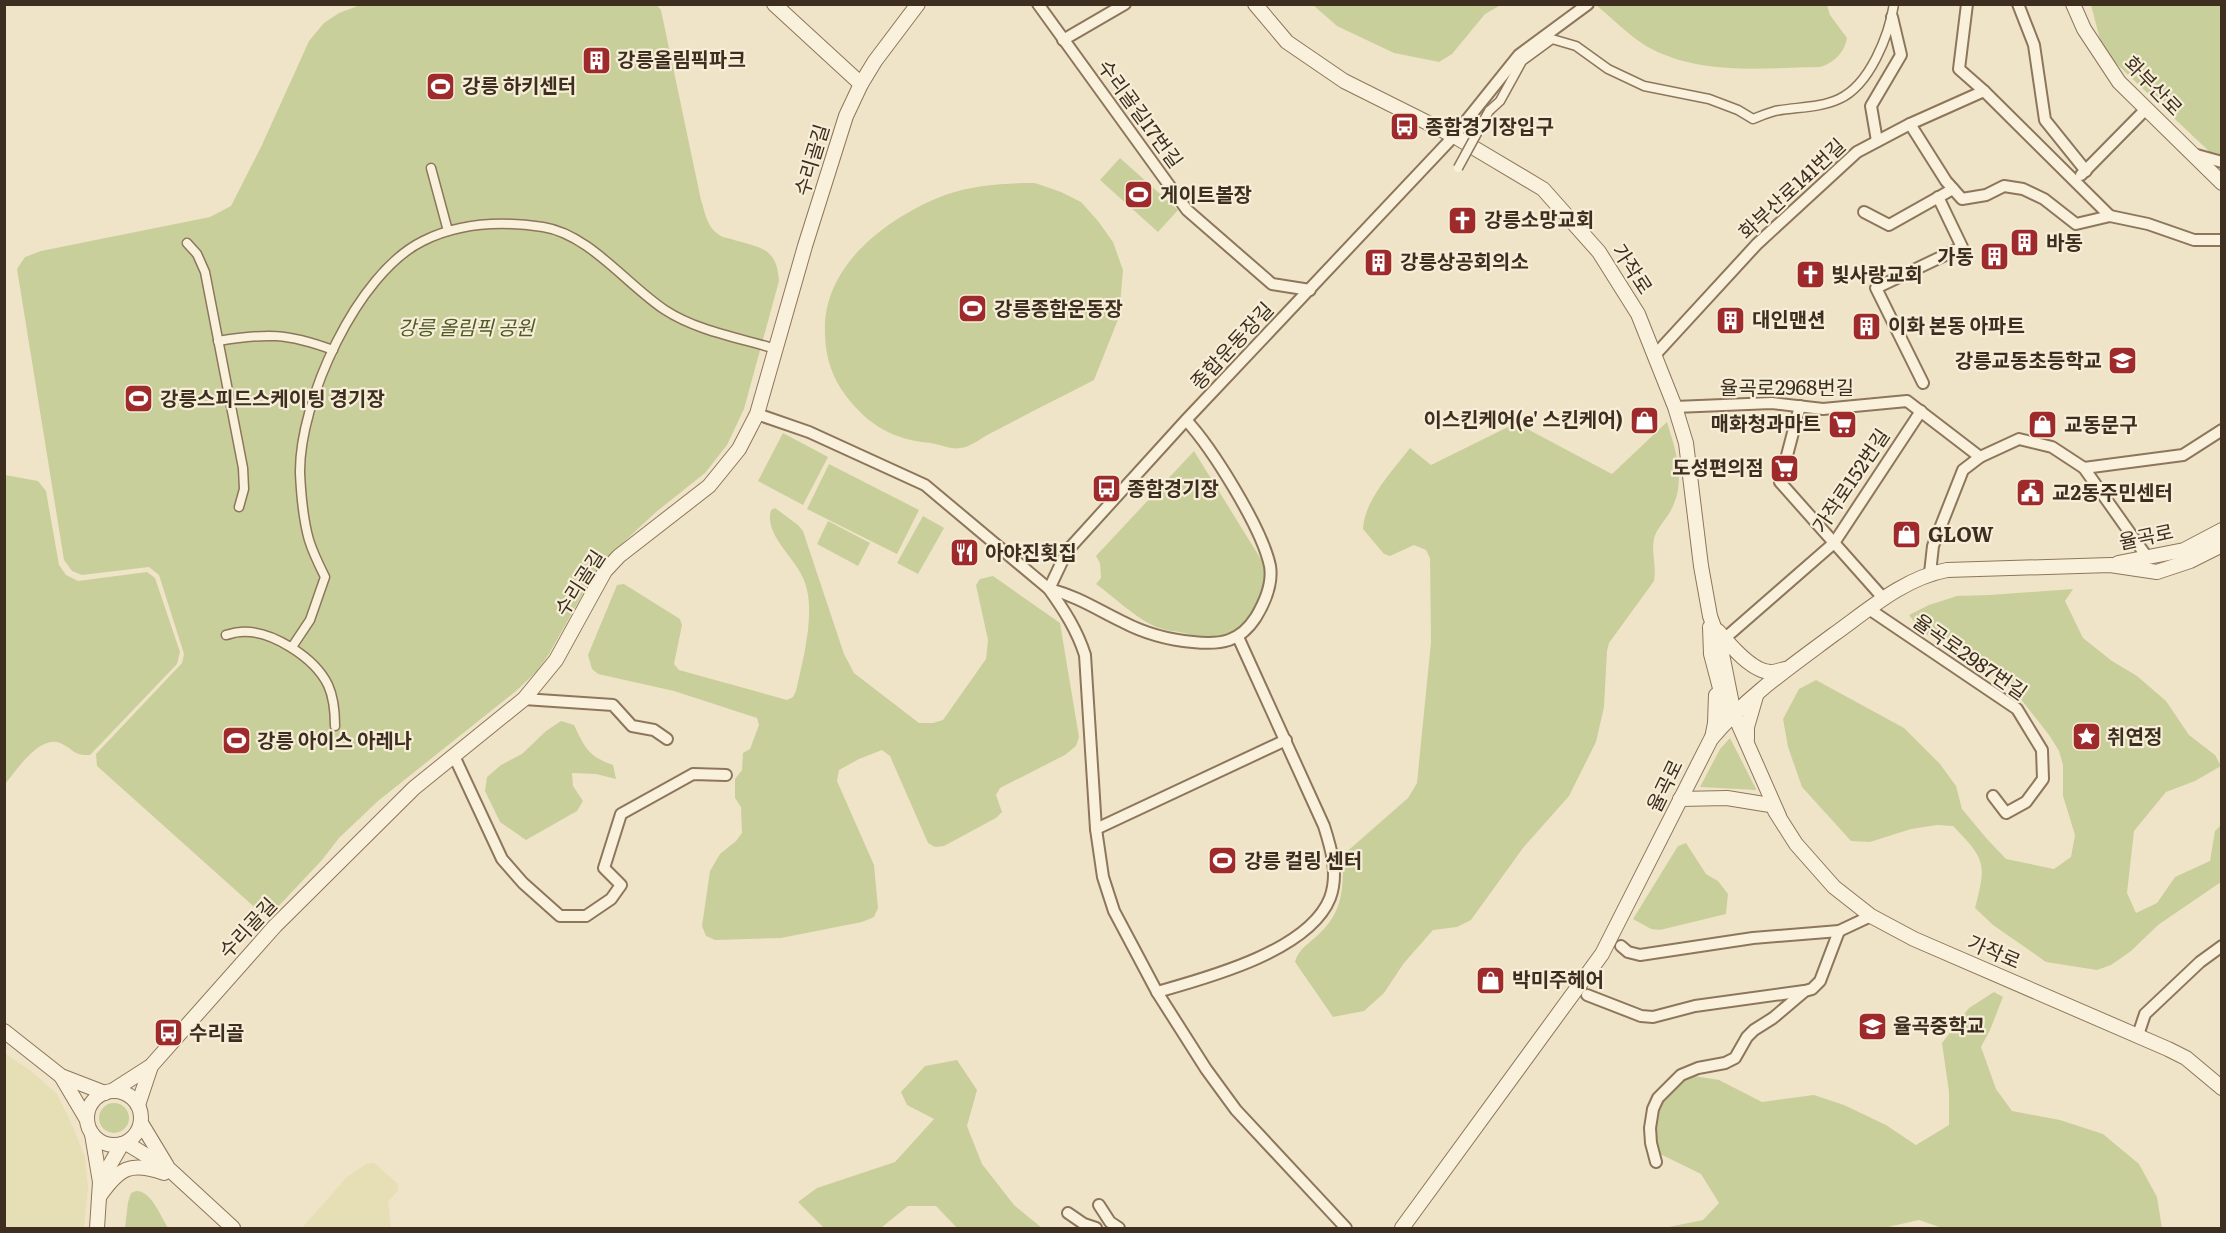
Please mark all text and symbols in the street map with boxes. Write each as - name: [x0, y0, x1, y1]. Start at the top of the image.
- place label: 강릉올림픽파크: [617, 43, 746, 73]
- building icon: 강릉올림픽파크: [580, 44, 612, 76]
- street label: 화부산로: [2118, 48, 2191, 122]
- street label: 수리골길17번길: [1092, 52, 1191, 173]
- place label: 강릉 하키센터: [462, 69, 576, 99]
- sports icon: 강릉 하키센터: [425, 70, 457, 102]
- place label: 종합경기장입구: [1425, 110, 1554, 140]
- bus stop icon: 종합경기장입구: [1388, 111, 1420, 143]
- street label: 수리골길: [785, 120, 835, 199]
- street label: 화부산로141번길: [1730, 130, 1851, 245]
- place label: 게이트볼장: [1160, 178, 1252, 208]
- sports icon: 게이트볼장: [1123, 179, 1155, 211]
- place label: 강릉소망교회: [1484, 203, 1594, 233]
- church icon: 강릉소망교회: [1447, 204, 1479, 236]
- place label: 바동: [2046, 226, 2083, 256]
- building icon: 바동: [2009, 227, 2041, 259]
- street label: 가작로: [1606, 237, 1661, 299]
- place label: 가동: [1937, 240, 1974, 270]
- building icon: 가동: [1979, 241, 2011, 273]
- place label: 강릉상공회의소: [1400, 245, 1529, 275]
- building icon: 강릉상공회의소: [1363, 246, 1395, 278]
- place label: 빛사랑교회: [1831, 258, 1923, 288]
- church icon: 빛사랑교회: [1794, 259, 1826, 291]
- place label: 강릉종합운동장: [994, 292, 1123, 322]
- sports icon: 강릉종합운동장: [957, 293, 989, 325]
- street label: 종합운동장길: [1182, 294, 1279, 395]
- place label: 대인맨션: [1752, 303, 1826, 333]
- building icon: 대인맨션: [1715, 304, 1747, 336]
- place label: 이화 본동 아파트: [1888, 309, 2025, 339]
- building icon: 이화 본동 아파트: [1851, 310, 1883, 342]
- park label: 강릉 올림픽 공원: [398, 311, 536, 341]
- place label: 강릉교동초등학교: [1955, 344, 2102, 374]
- school or university icon: 강릉교동초등학교: [2107, 345, 2139, 377]
- street label: 율곡로2968번길: [1720, 371, 1854, 401]
- place label: 강릉스피드스케이팅 경기장: [160, 382, 385, 412]
- sports icon: 강릉스피드스케이팅 경기장: [123, 383, 155, 415]
- place label: 이스킨케어(e' 스킨케어): [1423, 403, 1623, 433]
- shop icon: 이스킨케어(e' 스킨케어): [1628, 404, 1660, 436]
- place label: 매화청과마트: [1711, 407, 1821, 437]
- supermarket icon: 매화청과마트: [1826, 408, 1858, 440]
- place label: 교동문구: [2064, 408, 2138, 438]
- shop icon: 교동문구: [2027, 409, 2059, 441]
- street label: 가작로152번길: [1803, 422, 1895, 538]
- place label: 도성편의점: [1672, 451, 1764, 481]
- supermarket icon: 도성편의점: [1769, 452, 1801, 484]
- place label: 종합경기장: [1127, 472, 1219, 502]
- bus stop icon: 종합경기장: [1090, 473, 1122, 505]
- place label: 교2동주민센터: [2052, 476, 2173, 506]
- public building icon: 교2동주민센터: [2015, 477, 2047, 509]
- street label: 율곡로: [2115, 515, 2176, 555]
- place label: GLOW: [1928, 518, 1993, 548]
- shop icon: GLOW: [1891, 519, 1923, 551]
- place label: 아야진횟집: [985, 536, 1077, 566]
- restaurant icon: 아야진횟집: [948, 537, 980, 569]
- street label: 수리골길: [546, 543, 611, 621]
- street label: 율곡로2987번길: [1908, 605, 2034, 706]
- place label: 취연정: [2107, 720, 2162, 750]
- place icon: 취연정: [2070, 721, 2102, 753]
- place label: 강릉 아이스 아레나: [257, 724, 412, 754]
- sports icon: 강릉 아이스 아레나: [220, 725, 252, 757]
- street label: 율곡로: [1638, 754, 1689, 817]
- place label: 강릉 컬링 센터: [1244, 844, 1362, 874]
- sports icon: 강릉 컬링 센터: [1207, 845, 1239, 877]
- street label: 수리골길: [210, 889, 283, 964]
- street label: 가작로: [1964, 926, 2026, 975]
- place label: 박미주헤어: [1512, 963, 1604, 993]
- shop icon: 박미주헤어: [1475, 964, 1507, 996]
- place label: 율곡중학교: [1893, 1009, 1985, 1039]
- school or university icon: 율곡중학교: [1856, 1010, 1888, 1042]
- place label: 수리골: [189, 1016, 244, 1046]
- bus stop icon: 수리골: [152, 1017, 184, 1049]

